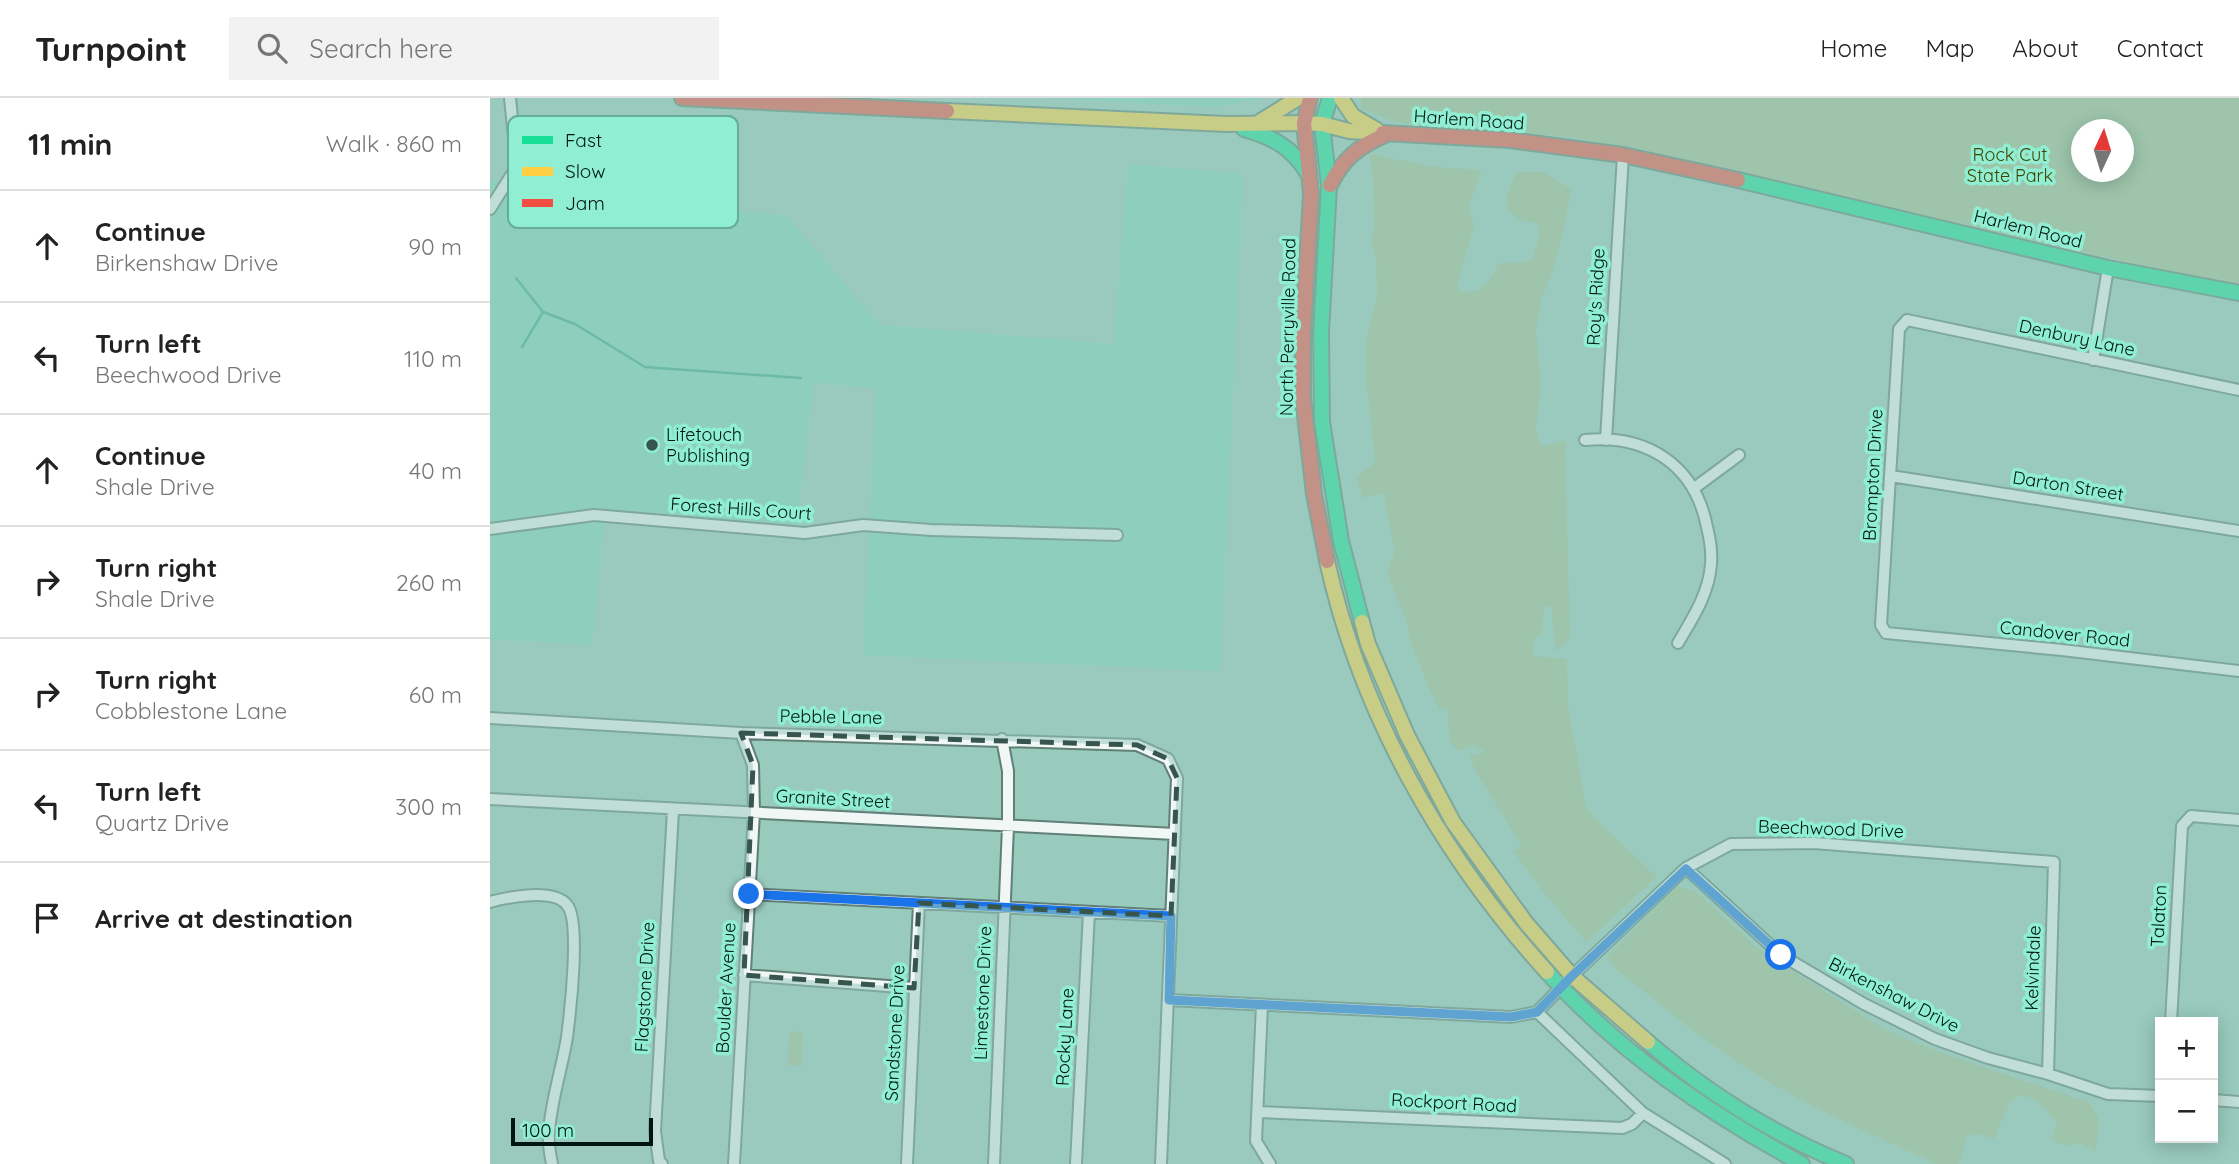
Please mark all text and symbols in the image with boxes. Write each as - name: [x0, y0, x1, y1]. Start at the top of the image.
- search box: [229, 17, 719, 80]
- text: Turnpoint: [35, 28, 187, 69]
- icon: search: [253, 29, 291, 67]
- text: Search here: [309, 32, 453, 65]
- text: Home: [1820, 33, 1887, 63]
- text: Map: [1925, 33, 1974, 63]
- text: About: [2012, 33, 2079, 63]
- text: Contact: [2117, 33, 2204, 63]
- street label: Harlem Road: [1413, 104, 1525, 135]
- legend: [508, 116, 738, 228]
- north arrow: [2071, 119, 2134, 182]
- text: 11 min: [28, 125, 112, 163]
- text: Fast: [565, 128, 602, 152]
- text: Walk · 860 m: [326, 129, 462, 158]
- park label: Rock Cut State Park: [1967, 143, 2053, 187]
- text: Slow: [565, 159, 606, 183]
- text: Jam: [565, 191, 605, 215]
- street label: Harlem Road: [1972, 204, 2085, 253]
- text: Continue: [95, 215, 206, 248]
- icon: ahead: [28, 227, 66, 265]
- text: 90 m: [408, 232, 462, 261]
- street label: North Perryville Road: [1274, 238, 1301, 416]
- text: Birkenshaw Drive: [95, 248, 278, 277]
- street label: Roy's Ridge: [1581, 248, 1610, 346]
- street label: Denbury Lane: [2017, 314, 2137, 361]
- text: Turn left: [95, 327, 202, 360]
- icon: left: [28, 339, 66, 377]
- text: 110 m: [404, 344, 462, 373]
- text: Beechwood Drive: [95, 360, 282, 389]
- street label: Brompton Drive: [1858, 408, 1887, 541]
- place label: Lifetouch Publishing: [666, 423, 750, 467]
- marker: Lifetouch Publishing: [644, 437, 660, 453]
- text: Continue: [95, 439, 206, 472]
- icon: ahead: [28, 451, 66, 489]
- text: 40 m: [409, 456, 462, 485]
- street label: Darton Street: [2011, 465, 2125, 506]
- text: Shale Drive: [95, 472, 215, 501]
- street label: Forest Hills Court: [670, 492, 812, 525]
- text: Turn right: [95, 551, 217, 584]
- icon: right: [28, 563, 66, 601]
- text: 260 m: [396, 568, 462, 597]
- text: Shale Drive: [95, 584, 215, 613]
- street label: Candover Road: [1999, 615, 2131, 652]
- text: Turn right: [95, 663, 217, 696]
- icon: right: [28, 675, 66, 713]
- text: 60 m: [409, 680, 462, 709]
- text: Cobblestone Lane: [95, 696, 287, 725]
- street label: Pebble Lane: [779, 704, 883, 729]
- text: Turn left: [95, 775, 202, 808]
- street label: Granite Street: [775, 784, 891, 813]
- icon: left: [28, 787, 66, 825]
- text: 300 m: [395, 792, 462, 821]
- text: Quartz Drive: [95, 808, 229, 837]
- street label: Beechwood Drive: [1758, 814, 1904, 843]
- route end: [733, 878, 764, 909]
- street label: Talaton: [2145, 884, 2172, 948]
- icon: arrive: [28, 899, 66, 937]
- text: Arrive at destination: [95, 902, 353, 935]
- street label: Flagstone Drive: [630, 921, 659, 1053]
- street label: Boulder Avenue: [711, 922, 740, 1054]
- street label: Kelvindale: [2020, 925, 2045, 1011]
- street label: Limestone Drive: [969, 926, 996, 1060]
- route start: [1765, 939, 1796, 970]
- street label: Birkenshaw Drive: [1825, 952, 1963, 1037]
- street label: Sandstone Drive: [879, 964, 910, 1102]
- street label: Rocky Lane: [1050, 987, 1079, 1087]
- map controls: [2155, 1017, 2218, 1143]
- button: +: [2155, 1017, 2218, 1080]
- button: −: [2155, 1080, 2218, 1143]
- street label: Rockport Road: [1390, 1088, 1518, 1117]
- scale bar: [511, 1115, 653, 1147]
- text: 100 m: [522, 1118, 574, 1142]

